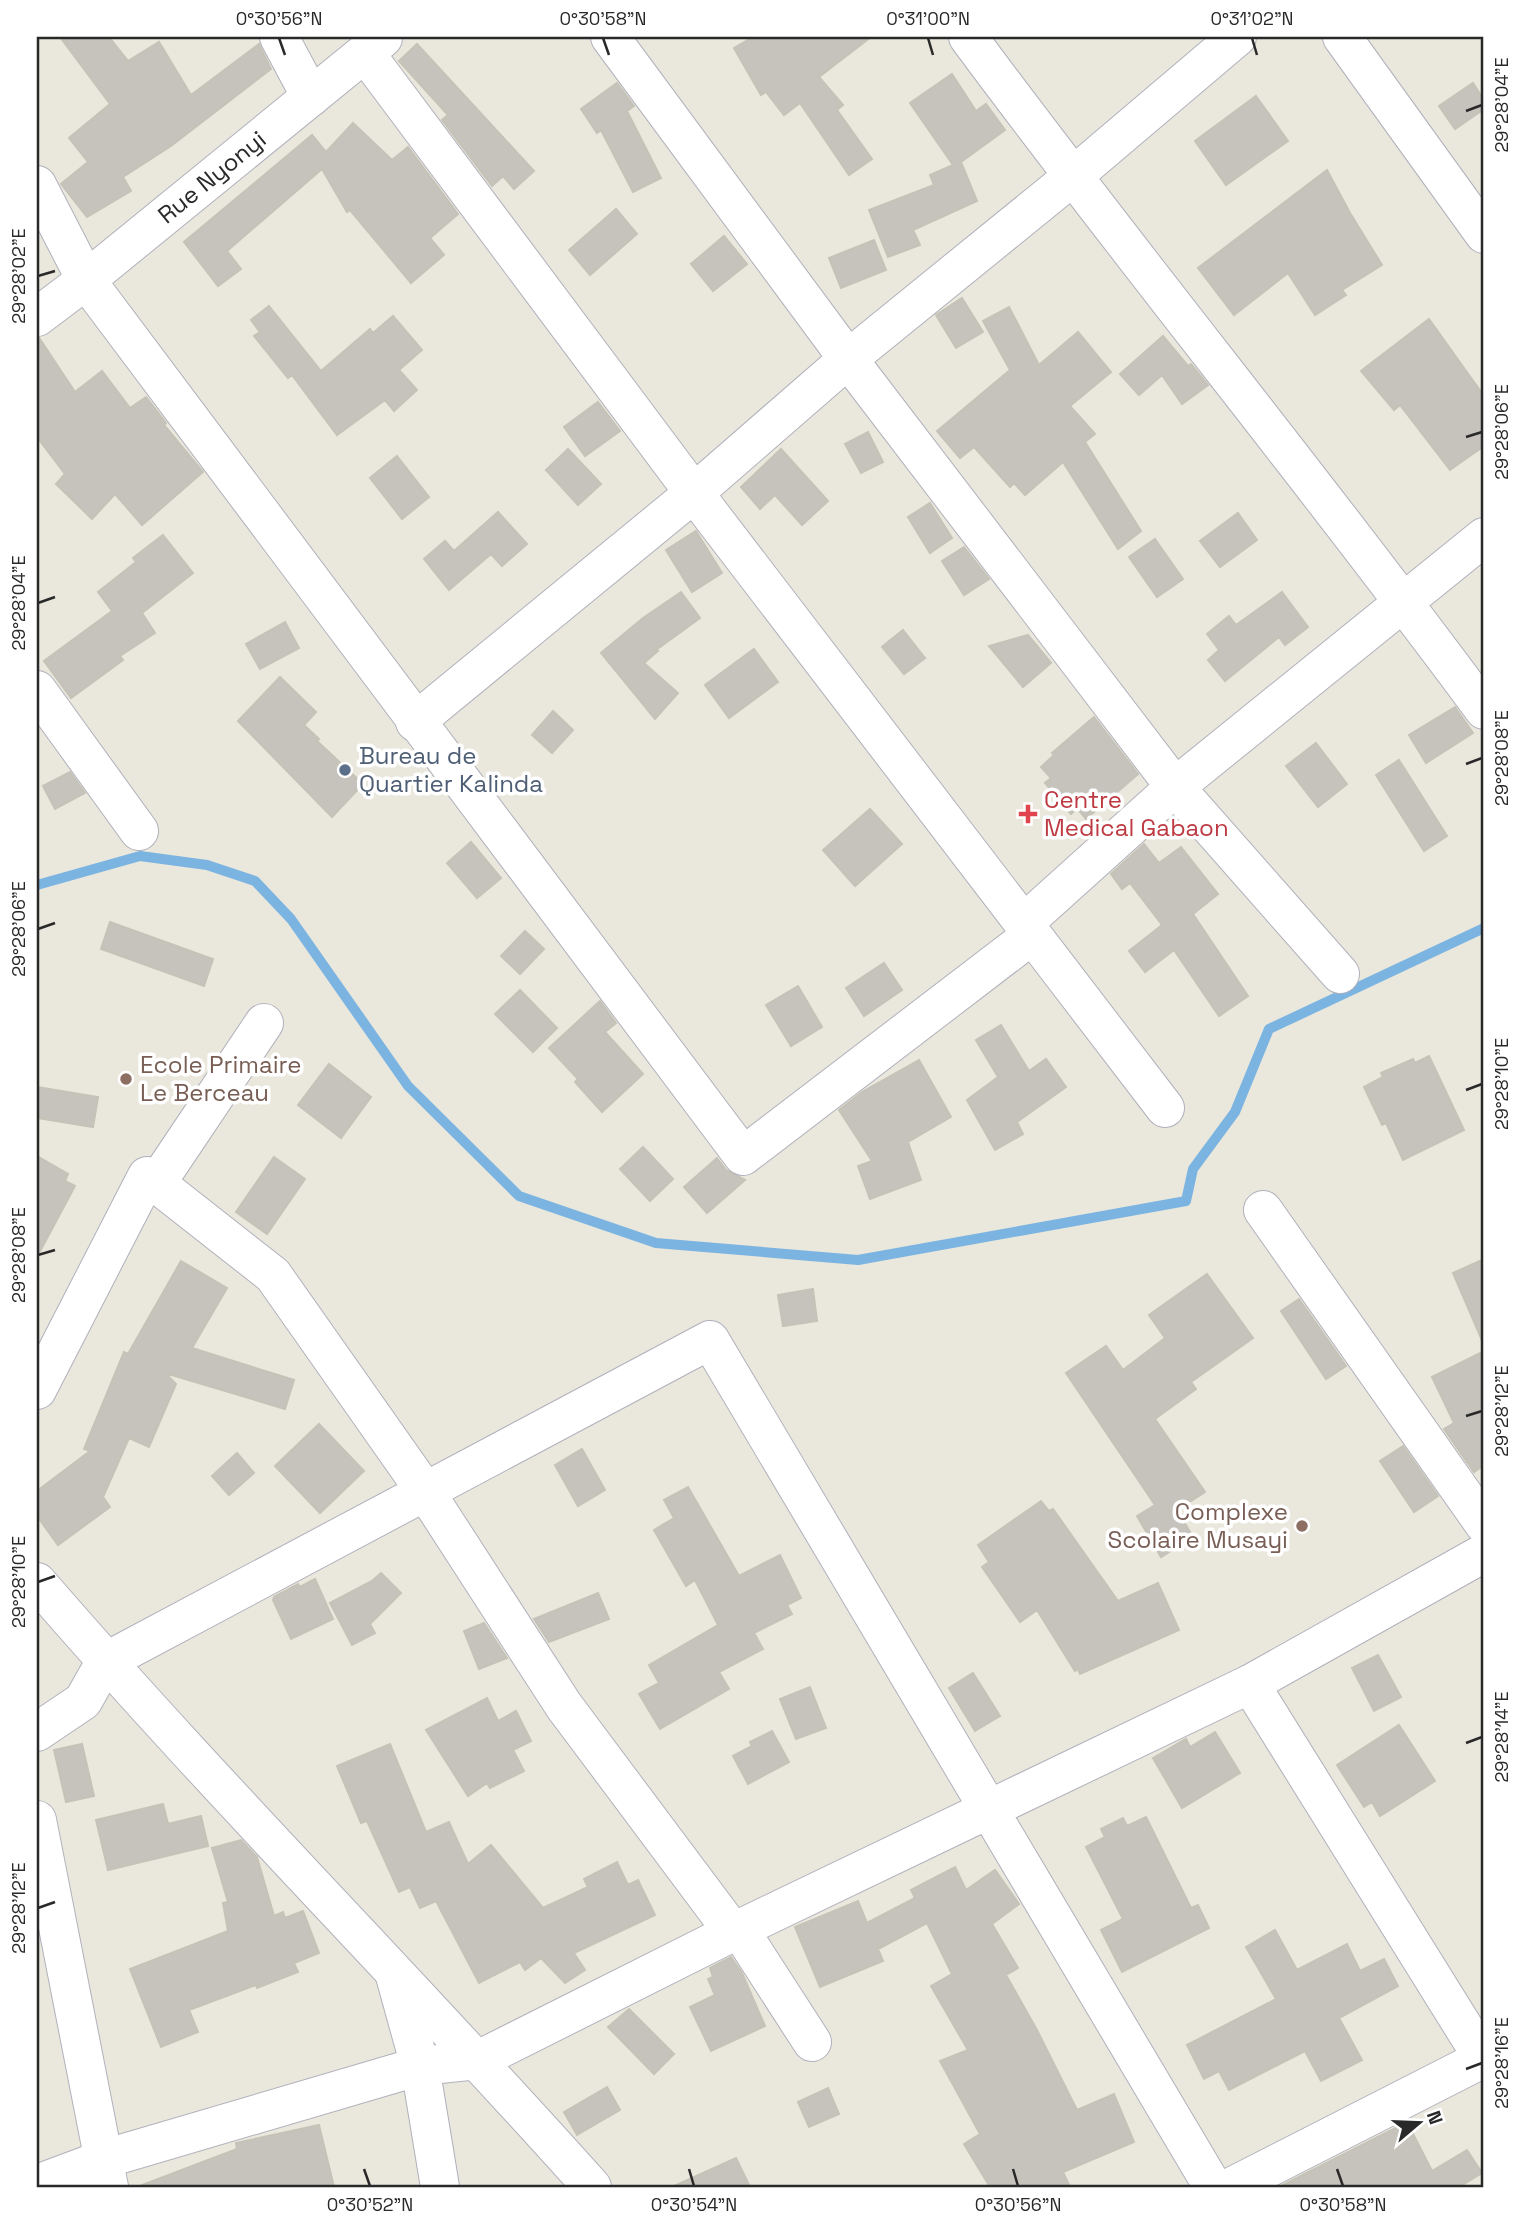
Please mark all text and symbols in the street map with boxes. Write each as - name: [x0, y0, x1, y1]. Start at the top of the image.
- text: 0°30'56"N: [236, 7, 322, 30]
- text: 0°30'58"N: [560, 7, 646, 30]
- text: 0°31'00"N: [886, 7, 970, 30]
- text: 0°31'02"N: [1210, 7, 1294, 30]
- text: 29°28'04"E: [1490, 57, 1513, 153]
- street label: Rue Nyonyi: [151, 124, 272, 230]
- text: 29°28'02"E: [7, 228, 30, 324]
- text: 29°28'06"E: [1490, 384, 1513, 480]
- text: 29°28'04"E: [7, 555, 30, 651]
- text: 29°28'08"E: [1490, 710, 1513, 806]
- place label: Bureau de Quartier Kalinda: [359, 740, 543, 799]
- marker: Bureau de Quartier Kalinda: [337, 762, 353, 778]
- place label: Centre Medical Gabaon: [1044, 784, 1229, 843]
- marker: Centre Medical Gabaon: [1018, 804, 1038, 824]
- text: 29°28'06"E: [7, 881, 30, 977]
- text: 29°28'10"E: [1490, 1038, 1513, 1130]
- place label: Ecole Primaire Le Berceau: [140, 1049, 301, 1108]
- marker: Ecole Primaire Le Berceau: [118, 1071, 134, 1087]
- text: 29°28'08"E: [7, 1207, 30, 1303]
- text: 29°28'12"E: [1490, 1365, 1513, 1457]
- place label: Complexe Scolaire Musayi: [1107, 1496, 1288, 1555]
- marker: Complexe Scolaire Musayi: [1294, 1518, 1310, 1534]
- text: 29°28'10"E: [7, 1536, 30, 1628]
- text: 29°28'14"E: [1490, 1691, 1513, 1783]
- text: 29°28'12"E: [7, 1862, 30, 1954]
- text: 29°28'16"E: [1490, 2017, 1513, 2109]
- north arrow: [1384, 2088, 1454, 2158]
- text: N: [1421, 2108, 1448, 2128]
- text: 0°30'52"N: [327, 2193, 413, 2216]
- text: 0°30'54"N: [651, 2193, 737, 2216]
- text: 0°30'56"N: [975, 2193, 1061, 2216]
- text: 0°30'58"N: [1300, 2193, 1386, 2216]

